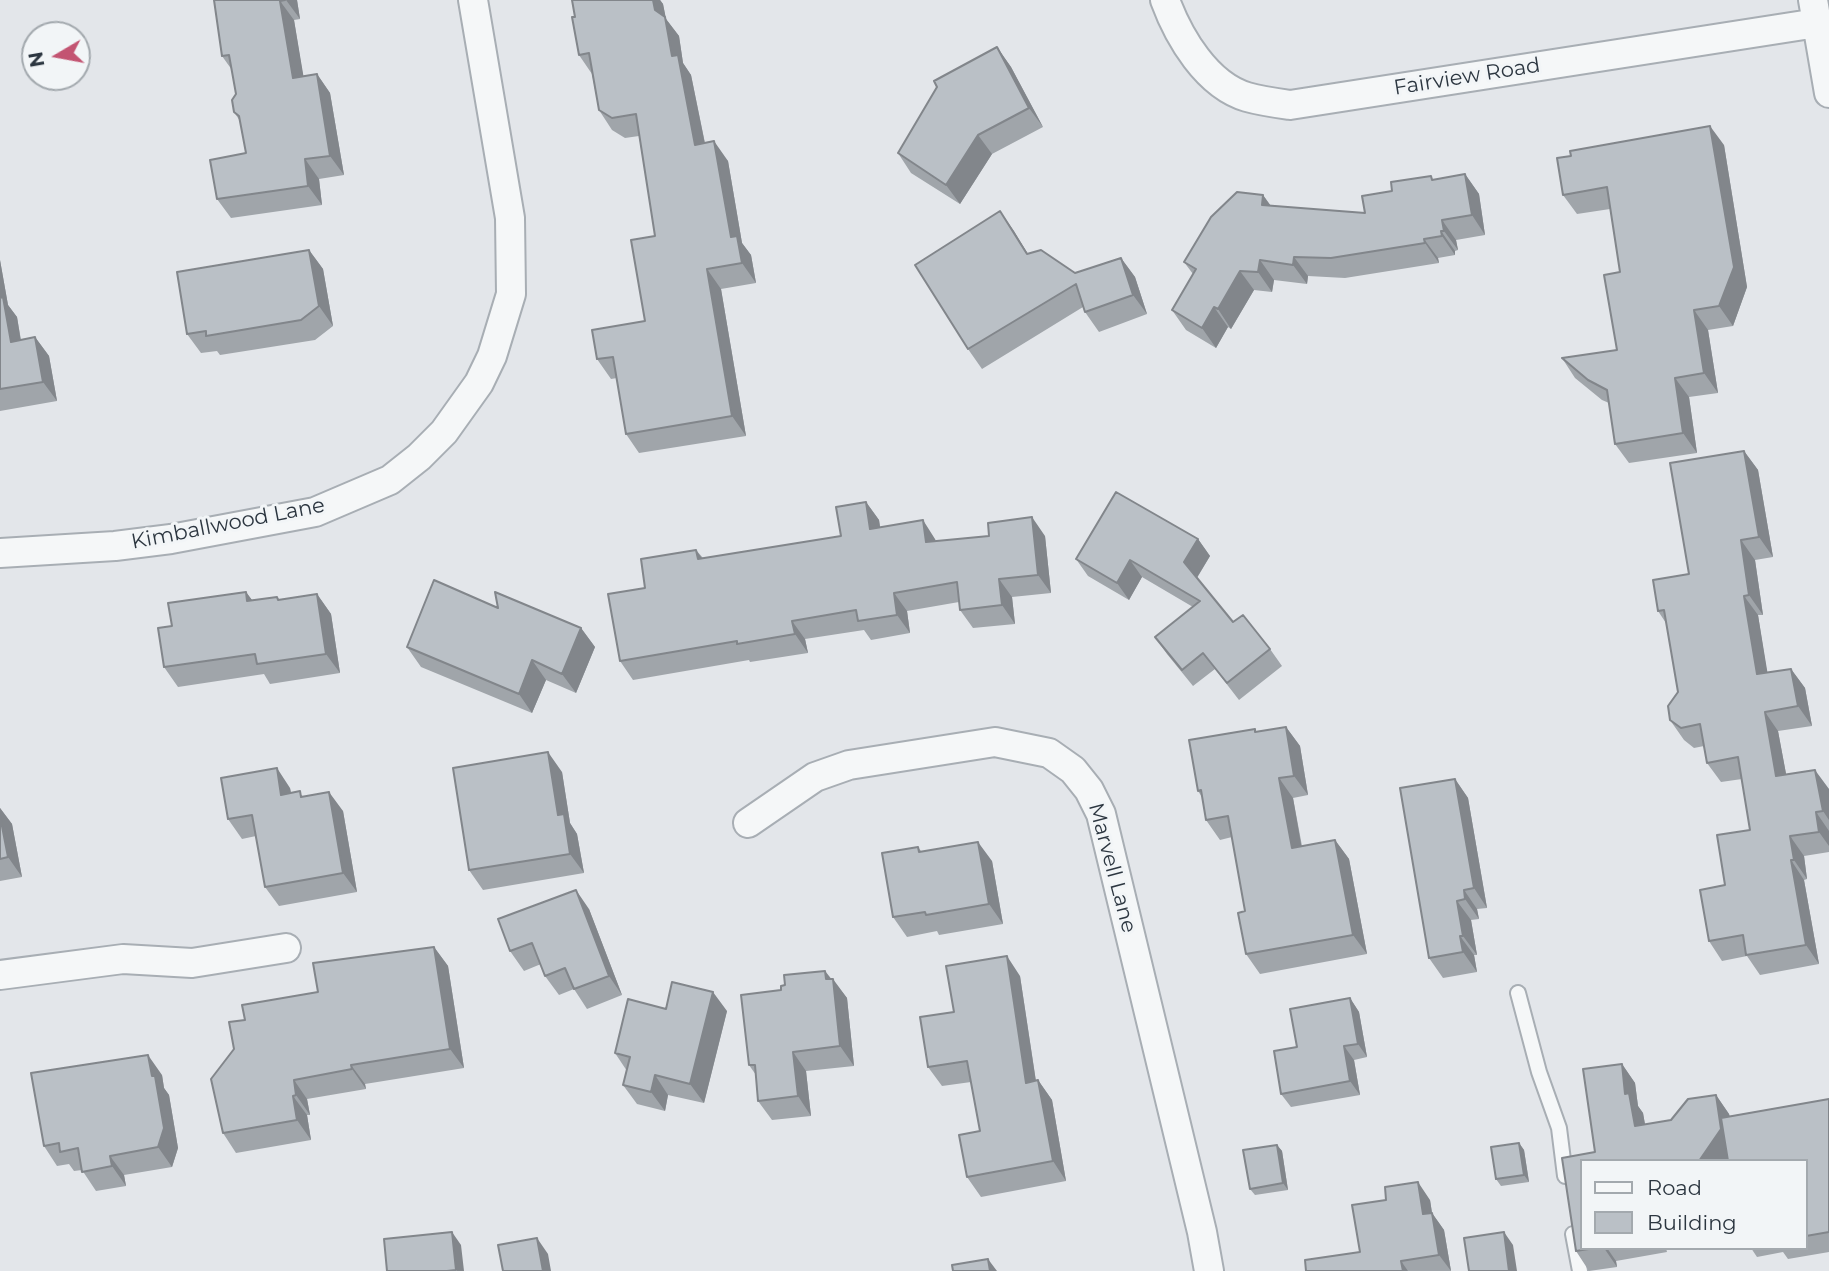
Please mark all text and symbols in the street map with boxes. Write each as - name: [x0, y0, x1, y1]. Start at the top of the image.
- north arrow: [21, 21, 91, 91]
- text: N: [24, 50, 49, 69]
- street label: Fairview Road: [1392, 53, 1542, 101]
- street label: Kimballwood Lane: [129, 493, 327, 555]
- street label: Marvell Lane: [1083, 800, 1141, 936]
- legend: [1580, 1159, 1808, 1250]
- text: Road: [1647, 1175, 1702, 1200]
- text: Building: [1647, 1210, 1737, 1235]

